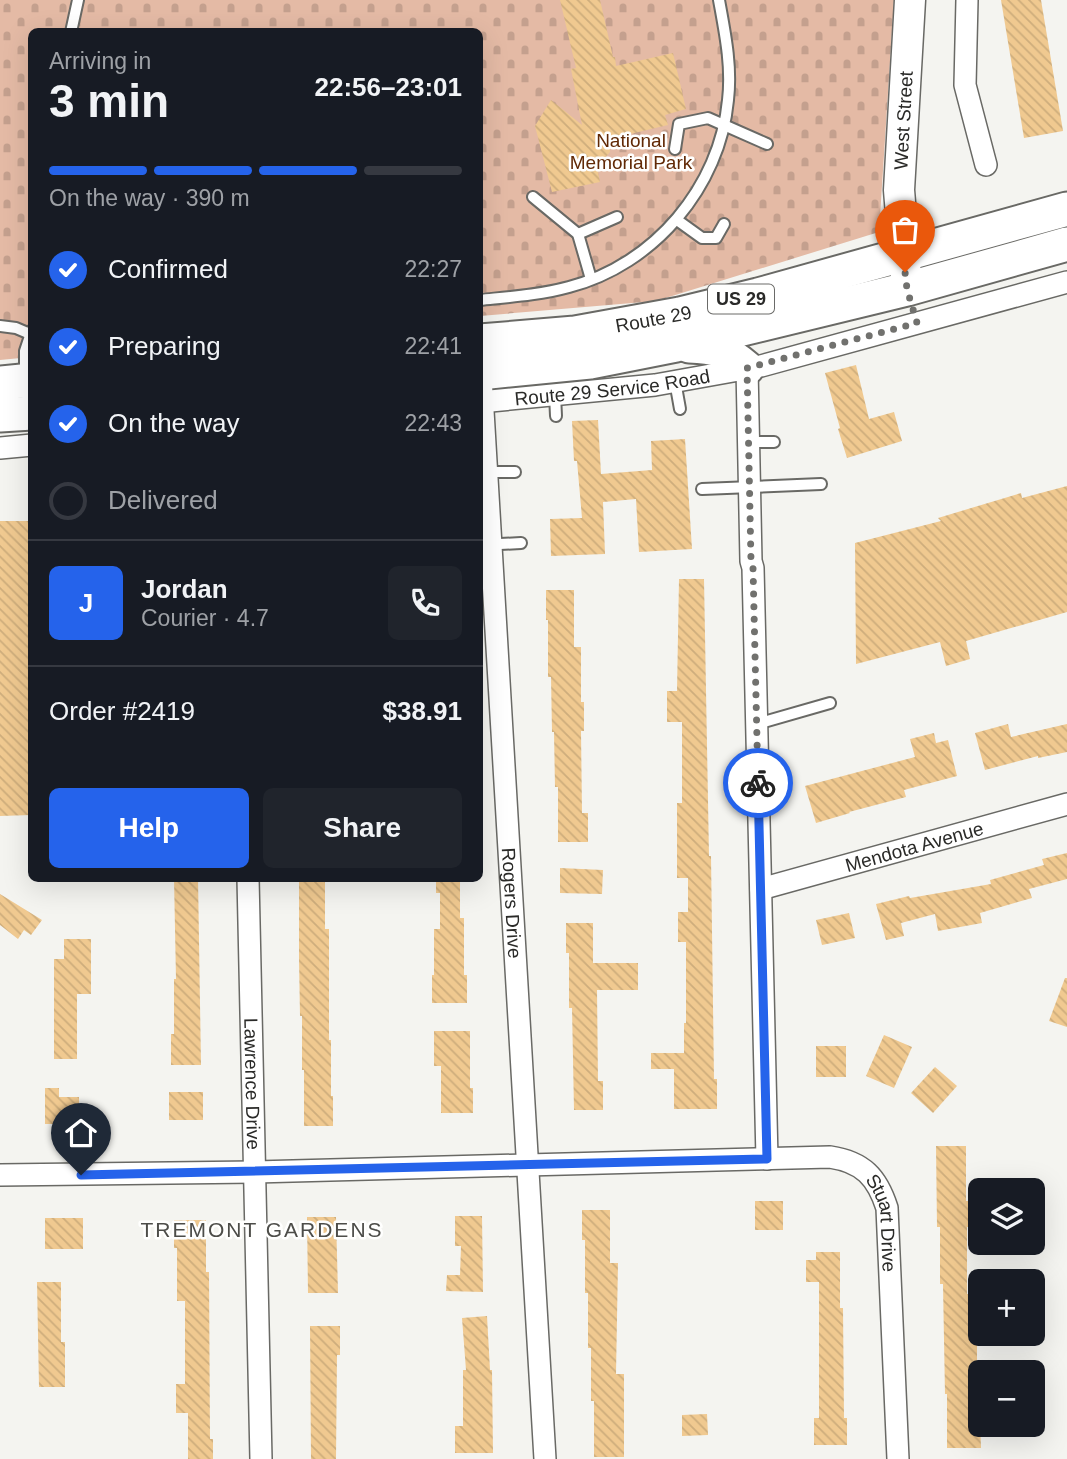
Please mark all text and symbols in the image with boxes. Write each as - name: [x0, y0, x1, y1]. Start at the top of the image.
- text: Arriving in: [49, 48, 151, 74]
- street label: West Street: [890, 70, 916, 170]
- text: 22:56–23:01: [315, 72, 462, 102]
- text: 3 min: [49, 75, 169, 127]
- park label: National Memorial Park: [570, 130, 693, 173]
- text: On the way · 390 m: [49, 185, 250, 211]
- pin: [875, 200, 935, 272]
- icon: bag: [886, 211, 924, 249]
- icon: check: [49, 251, 87, 289]
- text: Confirmed: [108, 254, 228, 284]
- text: 22:27: [404, 256, 462, 282]
- road number: US 29: [708, 284, 774, 314]
- street label: Route 29: [614, 301, 694, 336]
- icon: check: [49, 328, 87, 366]
- text: Preparing: [108, 331, 221, 361]
- text: 22:41: [404, 333, 462, 359]
- street label: Route 29 Service Road: [514, 365, 711, 409]
- icon: check: [49, 405, 87, 443]
- text: On the way: [108, 408, 240, 438]
- text: 22:43: [404, 410, 462, 436]
- text: Delivered: [108, 485, 218, 515]
- button: phone: [388, 566, 462, 640]
- text: Jordan: [141, 574, 228, 604]
- text: J: [79, 588, 93, 618]
- text: Courier · 4.7: [141, 605, 269, 631]
- text: Order #2419: [49, 696, 195, 726]
- text: $38.91: [382, 696, 462, 726]
- courier: [723, 748, 793, 818]
- icon: bike: [739, 764, 777, 802]
- button: Help: [49, 788, 249, 868]
- button: Share: [263, 788, 462, 868]
- street label: Mendota Avenue: [843, 817, 986, 876]
- street label: Rogers Drive: [498, 847, 526, 959]
- street label: Lawrence Drive: [241, 1018, 265, 1150]
- pin: [51, 1103, 111, 1175]
- icon: home: [62, 1114, 100, 1152]
- street label: Stuart Drive: [862, 1170, 900, 1273]
- map controls: [968, 1178, 1045, 1437]
- button: layers: [968, 1178, 1045, 1255]
- district label: TREMONT GARDENS: [140, 1218, 384, 1241]
- button: +: [968, 1269, 1045, 1346]
- button: −: [968, 1360, 1045, 1437]

